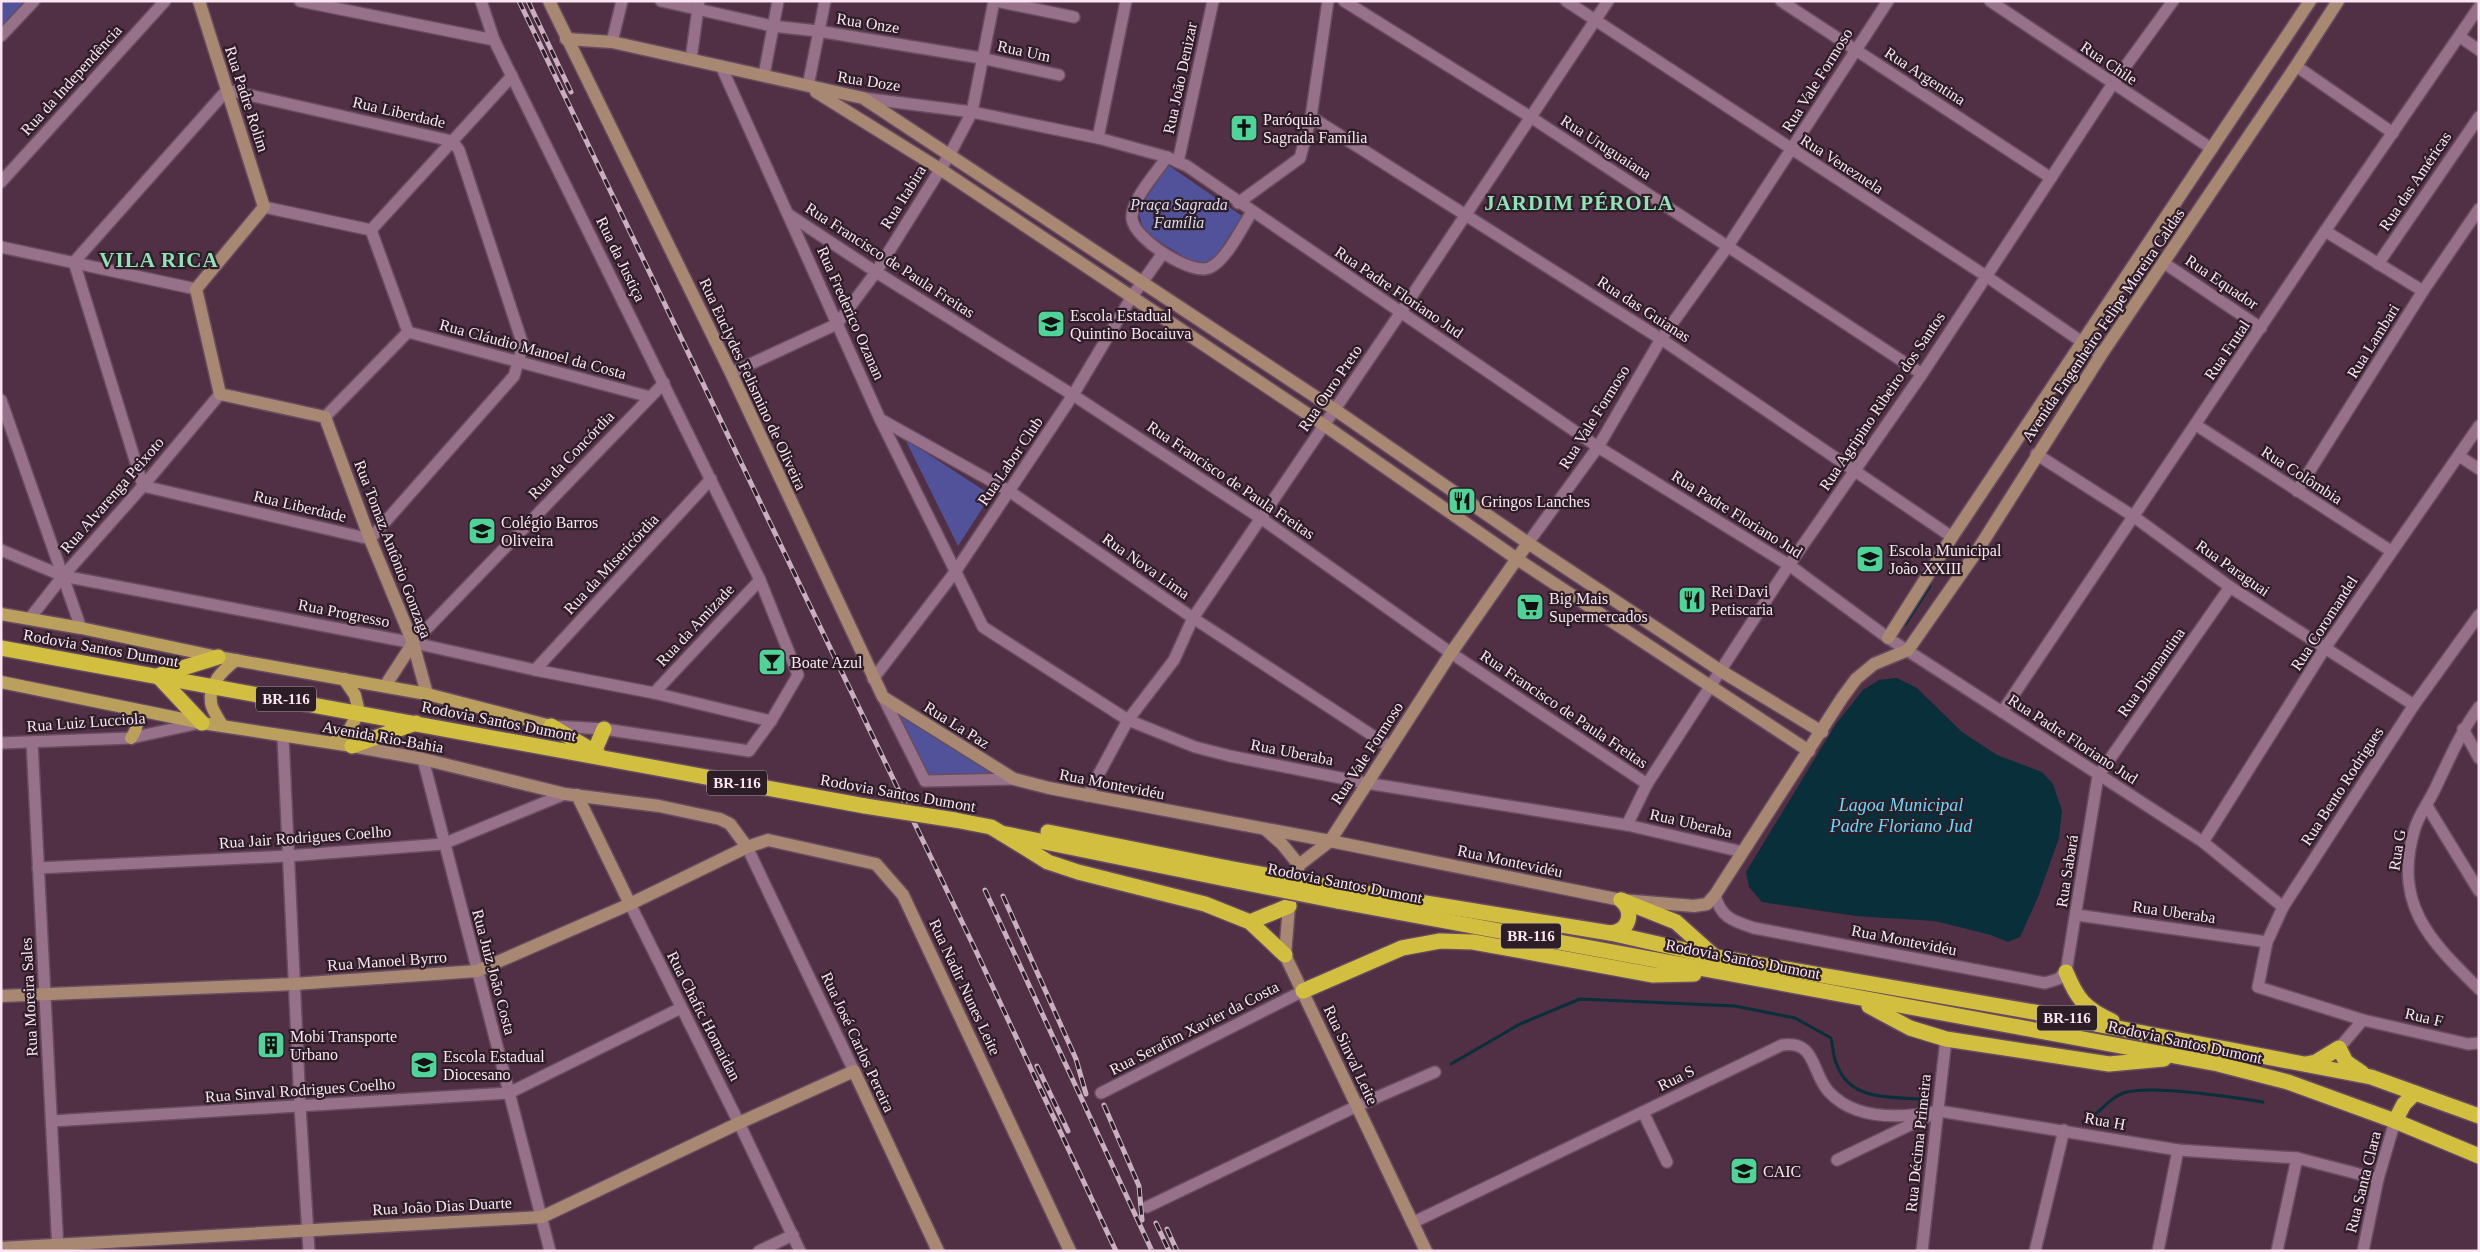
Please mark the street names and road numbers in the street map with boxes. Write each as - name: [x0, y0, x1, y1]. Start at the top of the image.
- street label: Rua Onze: [835, 10, 901, 36]
- street label: Rua João Denizar: [1160, 20, 1200, 135]
- street label: Rua da Independência: [17, 21, 126, 139]
- street label: Rua Vale Formoso: [1778, 25, 1856, 135]
- street label: Rua Um: [996, 37, 1053, 65]
- street label: Rua Chile: [2078, 38, 2140, 88]
- street label: Rua Padre Rolim: [222, 44, 272, 155]
- street label: Rua Argentina: [1881, 44, 1968, 109]
- street label: Rua Doze: [836, 68, 902, 94]
- street label: Rua Liberdade: [351, 93, 447, 131]
- street label: Rua Uruguaiana: [1557, 111, 1654, 183]
- street label: Rua das Américas: [2376, 128, 2454, 234]
- street label: Rua Venezuela: [1797, 131, 1887, 197]
- street label: Rua Itabira: [877, 162, 929, 232]
- street label: Rua Francisco de Paula Freitas: [802, 199, 978, 321]
- street label: Avenida Engenheiro Felipe Moreira Caldas: [2018, 205, 2189, 445]
- street label: Rua da Justiça: [592, 214, 649, 305]
- street label: Rua Padre Floriano Jud: [1332, 243, 1466, 341]
- street label: Rua Frederico Ozanan: [814, 244, 888, 382]
- street label: Rua Equador: [2182, 251, 2262, 314]
- street label: Rua das Guianas: [1594, 273, 1694, 345]
- street label: Rua Euclydes Felismino de Oliveira: [695, 275, 810, 493]
- street label: Rua Lambari: [2344, 300, 2403, 381]
- street label: Rua Agripino Ribeiro dos Santos: [1816, 309, 1949, 494]
- street label: Rua Cláudio Manoel da Costa: [438, 316, 628, 382]
- street label: Rua Frutal: [2201, 317, 2253, 383]
- street label: Rua Ouro Preto: [1295, 342, 1365, 434]
- street label: Rua Vale Formoso: [1555, 362, 1633, 472]
- street label: Rua da Concórdia: [525, 408, 617, 502]
- street label: Rua Labor Club: [974, 414, 1046, 508]
- street label: Rua Francisco de Paula Freitas: [1144, 418, 1318, 542]
- street label: Rua Alvarenga Peixoto: [57, 433, 168, 557]
- street label: Rua Colômbia: [2258, 443, 2346, 507]
- street label: Rua Tomaz Antônio Gonzaga: [350, 458, 435, 641]
- street label: Rua Padre Floriano Jud: [1669, 467, 1805, 561]
- street label: Rua Liberdade: [252, 487, 348, 525]
- street label: Rua da Misericórdia: [560, 510, 662, 618]
- street label: Rua Nova Lima: [1099, 530, 1193, 602]
- street label: Rua Paraguai: [2192, 536, 2273, 601]
- street label: Rua Coromandel: [2287, 572, 2361, 673]
- street label: Rua da Amizade: [653, 581, 737, 669]
- street label: Rua Progresso: [297, 596, 391, 631]
- street label: Rua Diamantina: [2114, 624, 2188, 720]
- street label: Rodovia Santos Dumont: [22, 626, 180, 670]
- street label: Rua Francisco de Paula Freitas: [1477, 647, 1651, 771]
- road number: BR-116: [256, 686, 316, 712]
- street label: Rua Padre Floriano Jud: [2005, 691, 2141, 787]
- street label: Rodovia Santos Dumont: [420, 698, 578, 744]
- street label: Rua La Paz: [921, 698, 993, 752]
- street label: Rua Vale Formoso: [1328, 699, 1406, 807]
- street label: Rua Luiz Lucciola: [26, 709, 146, 735]
- street label: Avenida Rio-Bahia: [321, 718, 445, 756]
- street label: Rua Bento Rodrigues: [2297, 724, 2387, 849]
- street label: Rua Uberaba: [1249, 736, 1335, 768]
- street label: Rua Montevidéu: [1058, 765, 1166, 803]
- road number: BR-116: [707, 770, 767, 796]
- street label: Rodovia Santos Dumont: [819, 771, 977, 815]
- street label: Rua Uberaba: [1648, 805, 1734, 841]
- street label: Rua Jair Rodrigues Coelho: [218, 822, 392, 853]
- street label: Rua G: [2385, 828, 2409, 872]
- street label: Rua Sabará: [2053, 833, 2081, 909]
- street label: Rua Montevidéu: [1456, 842, 1564, 880]
- street label: Rodovia Santos Dumont: [1266, 860, 1424, 906]
- street label: Rua Uberaba: [2131, 898, 2217, 926]
- street label: Rua Juiz João Costa: [469, 907, 519, 1037]
- street label: Rua Nadir Nunes Leite: [926, 916, 1004, 1058]
- street label: Rua Montevidéu: [1850, 921, 1958, 959]
- road number: BR-116: [1501, 924, 1561, 948]
- street label: Rodovia Santos Dumont: [1664, 936, 1822, 982]
- street label: Rua Moreira Sales: [17, 937, 41, 1057]
- street label: Rua Manoel Byrro: [327, 948, 448, 975]
- street label: Rua Chafic Homaidan: [664, 948, 744, 1084]
- street label: Rua José Carlos Pereira: [818, 969, 898, 1115]
- street label: Rua Serafim Xavier da Costa: [1107, 978, 1281, 1078]
- street label: Rua Sinval Leite: [1321, 1003, 1381, 1107]
- street label: Rua F: [2403, 1004, 2445, 1030]
- road number: BR-116: [2037, 1006, 2097, 1030]
- street label: Rodovia Santos Dumont: [2106, 1017, 2264, 1067]
- street label: Rua S: [1655, 1062, 1697, 1094]
- street label: Rua Décima Primeira: [1902, 1073, 1934, 1213]
- street label: Rua Sinval Rodrigues Coelho: [204, 1075, 396, 1106]
- street label: Rua H: [2083, 1109, 2127, 1133]
- street label: Rua Santa Clara: [2342, 1130, 2384, 1234]
- street label: Rua João Dias Duarte: [372, 1194, 512, 1218]

